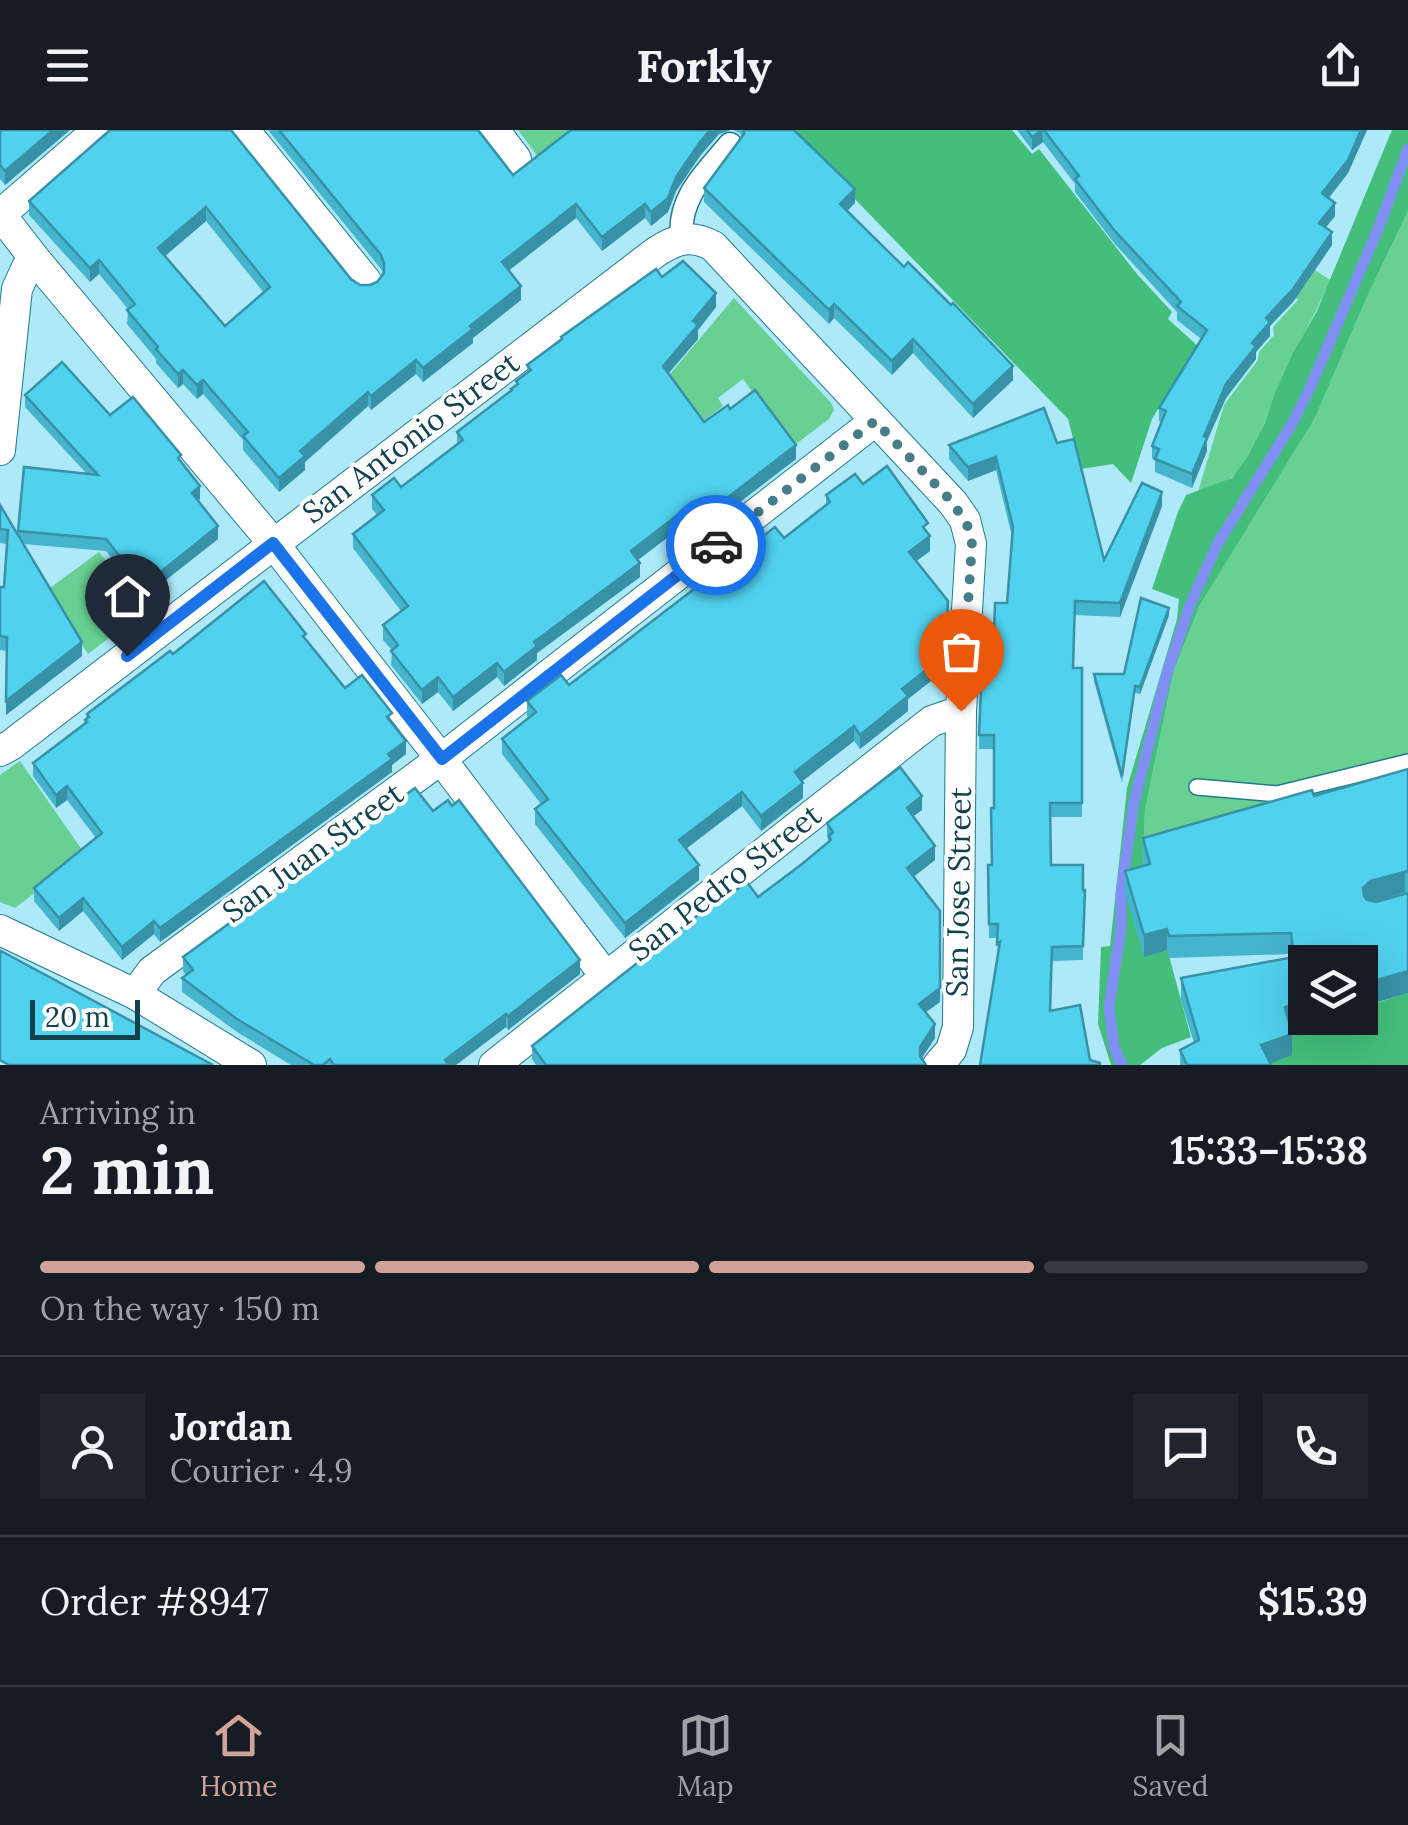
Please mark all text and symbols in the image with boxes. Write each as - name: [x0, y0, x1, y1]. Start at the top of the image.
- text: Forkly: [636, 37, 772, 94]
- icon: menu: [40, 38, 95, 93]
- icon: share: [1313, 38, 1368, 93]
- street label: San Antonio Street: [294, 343, 527, 531]
- courier: [666, 495, 766, 595]
- icon: car: [689, 518, 744, 573]
- pin: [85, 554, 170, 657]
- icon: home: [100, 569, 155, 624]
- pin: [919, 609, 1004, 712]
- icon: bag: [934, 624, 989, 679]
- street label: San Juan Street: [215, 774, 411, 931]
- street label: San Jose Street: [937, 786, 979, 997]
- street label: San Pedro Street: [621, 795, 829, 969]
- map controls: [1288, 945, 1378, 1035]
- button: layers: [1288, 945, 1378, 1035]
- scale bar: [30, 995, 140, 1040]
- text: 20 m: [45, 999, 110, 1035]
- text: Arriving in: [40, 1092, 196, 1133]
- text: 15:33–15:38: [1170, 1126, 1368, 1174]
- text: 2 min: [40, 1129, 214, 1212]
- text: On the way · 150 m: [40, 1288, 320, 1329]
- button: person: [40, 1394, 145, 1499]
- button: chat: [1133, 1394, 1238, 1499]
- button: phone: [1263, 1394, 1368, 1499]
- text: Jordan: [170, 1402, 292, 1450]
- text: Courier · 4.9: [170, 1450, 353, 1491]
- text: Order #8947: [40, 1577, 269, 1625]
- text: $15.39: [1258, 1577, 1368, 1625]
- tab: Home: [200, 1708, 277, 1804]
- tab: Map: [677, 1708, 733, 1804]
- tab: Saved: [1133, 1708, 1208, 1804]

